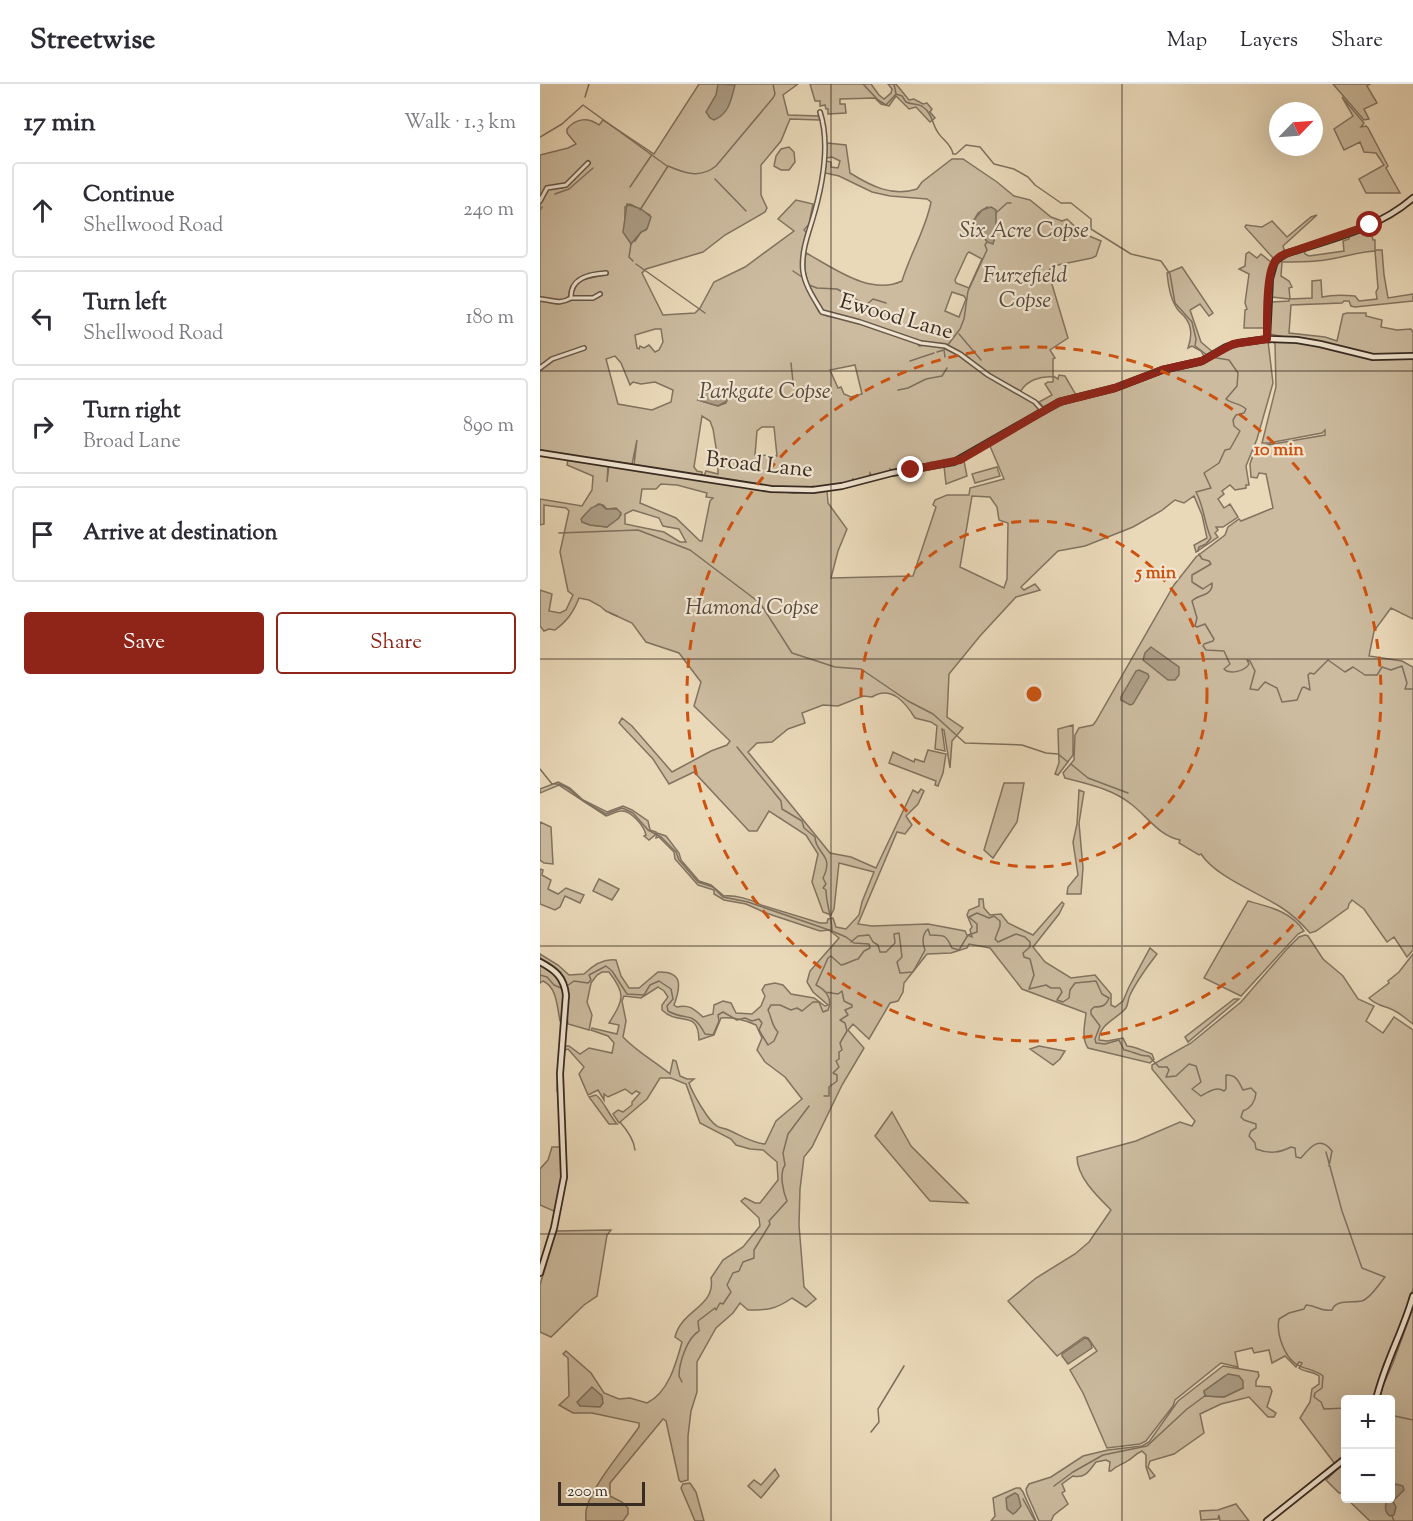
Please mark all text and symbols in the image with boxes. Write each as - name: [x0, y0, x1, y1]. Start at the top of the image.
- text: Streetwise: [30, 21, 155, 61]
- text: Map: [1167, 26, 1207, 56]
- text: Layers: [1240, 26, 1298, 56]
- text: Share: [1331, 26, 1383, 56]
- north arrow: [1269, 102, 1323, 156]
- text: 17 min: [24, 105, 96, 142]
- text: Walk · 1.3 km: [404, 109, 516, 138]
- text: Continue: [83, 180, 174, 212]
- icon: ahead: [26, 194, 59, 227]
- text: 240 m: [463, 196, 514, 225]
- route start: [1356, 211, 1382, 237]
- text: Shellwood Road: [83, 212, 223, 241]
- park label: Six Acre Copse: [959, 216, 1089, 248]
- park label: Furzefield Copse: [983, 261, 1067, 318]
- street label: Ewood Lane: [835, 287, 957, 349]
- text: Turn left: [83, 288, 166, 320]
- icon: left: [26, 302, 59, 335]
- text: 180 m: [466, 304, 514, 333]
- text: Shellwood Road: [83, 320, 223, 349]
- park label: Parkgate Copse: [699, 377, 831, 409]
- text: Turn right: [83, 396, 180, 428]
- icon: right: [26, 410, 59, 443]
- text: 890 m: [463, 412, 514, 441]
- text: Broad Lane: [83, 428, 181, 457]
- text: 10 min: [1254, 438, 1304, 464]
- street label: Broad Lane: [704, 444, 814, 488]
- route end: [897, 456, 923, 482]
- icon: arrive: [26, 518, 59, 551]
- text: Arrive at destination: [83, 518, 278, 550]
- text: 5 min: [1134, 561, 1177, 587]
- park label: Hamond Copse: [685, 593, 819, 625]
- button: Save: [24, 612, 264, 674]
- button: Share: [276, 612, 516, 674]
- centre of rings: [1024, 684, 1044, 704]
- map controls: [1341, 1395, 1395, 1503]
- button: +: [1341, 1395, 1395, 1449]
- button: −: [1341, 1449, 1395, 1503]
- scale bar: [558, 1479, 645, 1506]
- text: 200 m: [567, 1481, 608, 1504]

